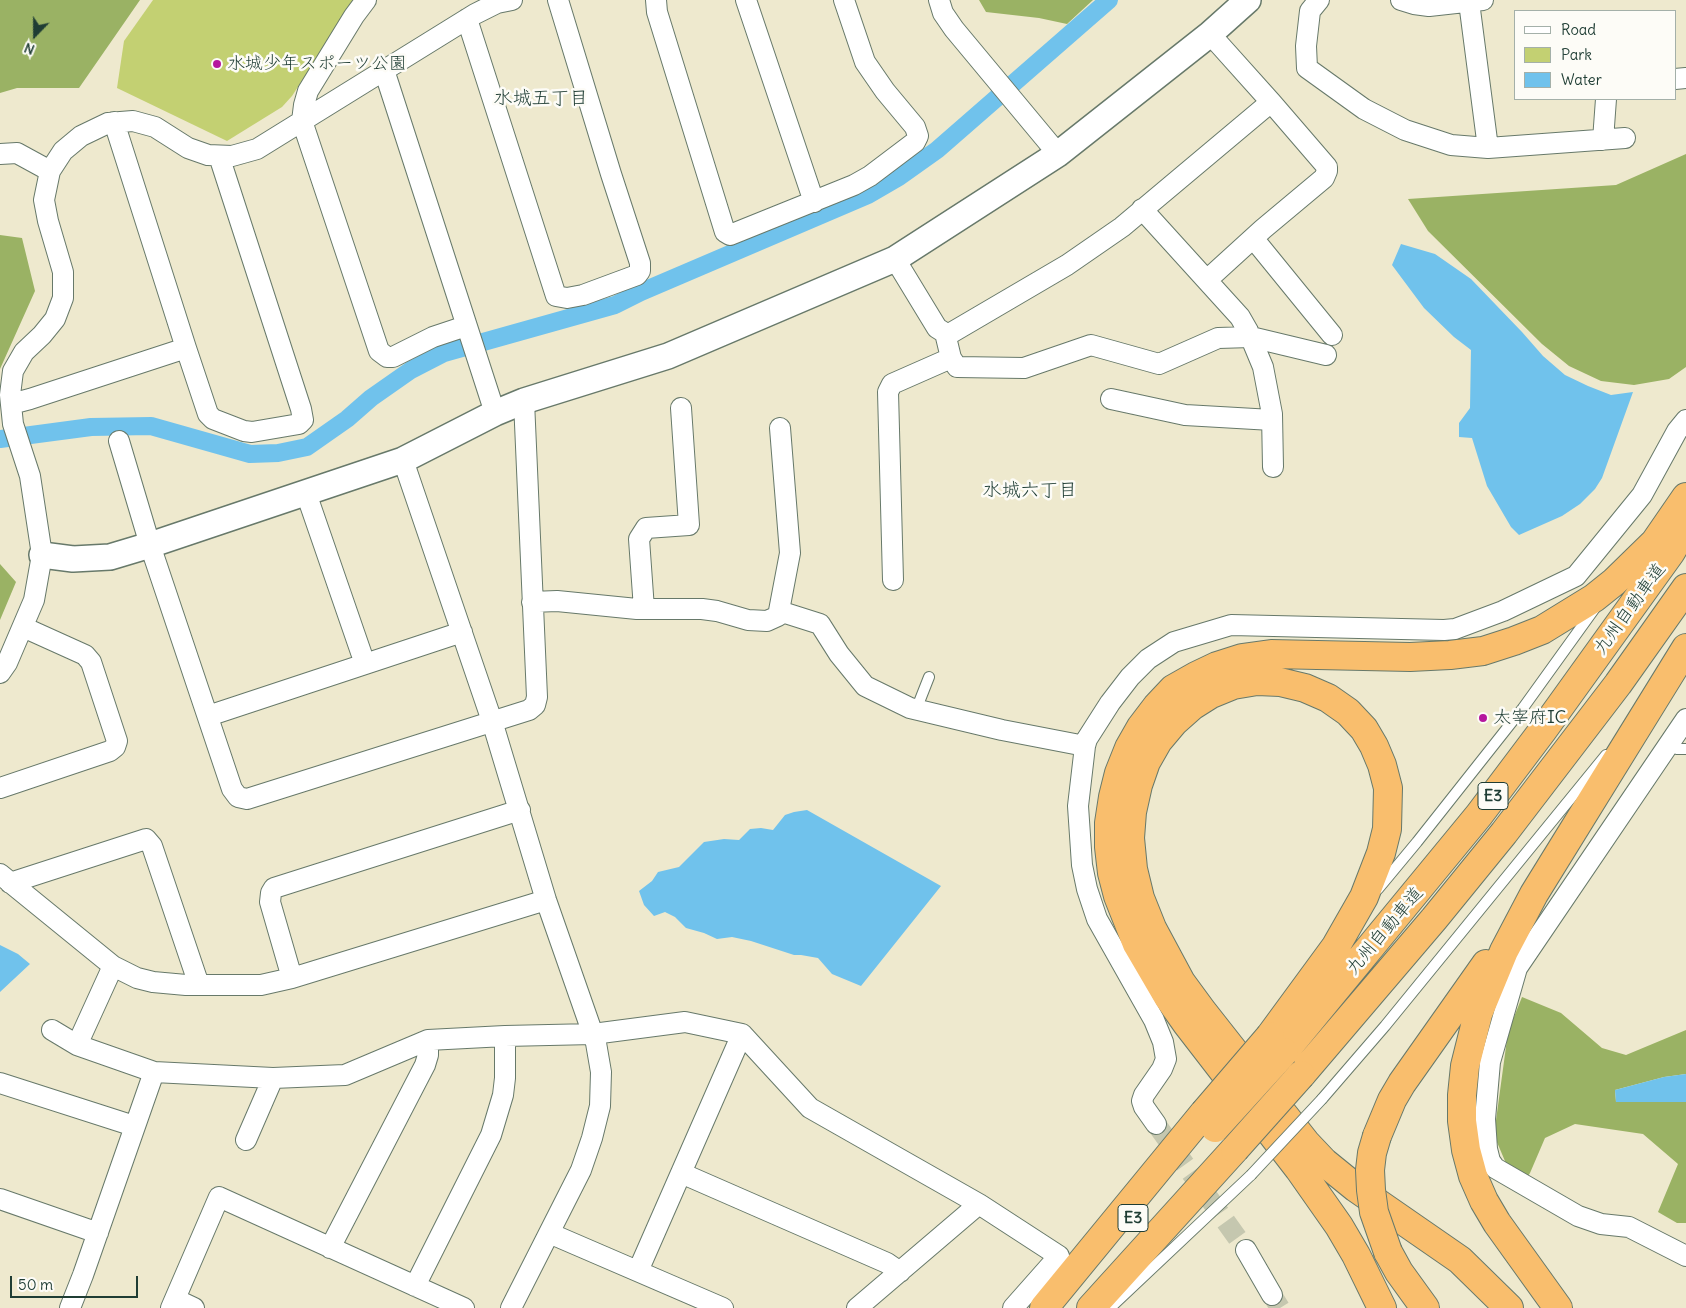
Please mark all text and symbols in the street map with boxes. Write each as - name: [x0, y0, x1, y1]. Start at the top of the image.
- north arrow: [10, 10, 60, 60]
- legend: [1514, 10, 1676, 100]
- text: Road: [1561, 20, 1596, 39]
- text: N: [22, 39, 37, 59]
- text: Park: [1561, 45, 1592, 64]
- place label: 水城少年スポーツ公園: [227, 53, 407, 75]
- marker: 水城少年スポーツ公園: [211, 58, 223, 70]
- text: Water: [1561, 70, 1602, 89]
- district label: 水城五丁目: [494, 88, 588, 110]
- district label: 水城六丁目: [983, 480, 1077, 502]
- street label: 九州自動車道: [1590, 559, 1670, 659]
- place label: 太宰府IC: [1493, 707, 1566, 729]
- marker: 太宰府IC: [1477, 712, 1489, 724]
- road number: E3: [1478, 782, 1508, 809]
- street label: 九州自動車道: [1342, 883, 1428, 979]
- road number: E3: [1118, 1204, 1148, 1232]
- scale bar: [12, 1266, 140, 1298]
- text: 50 m: [18, 1275, 53, 1294]

